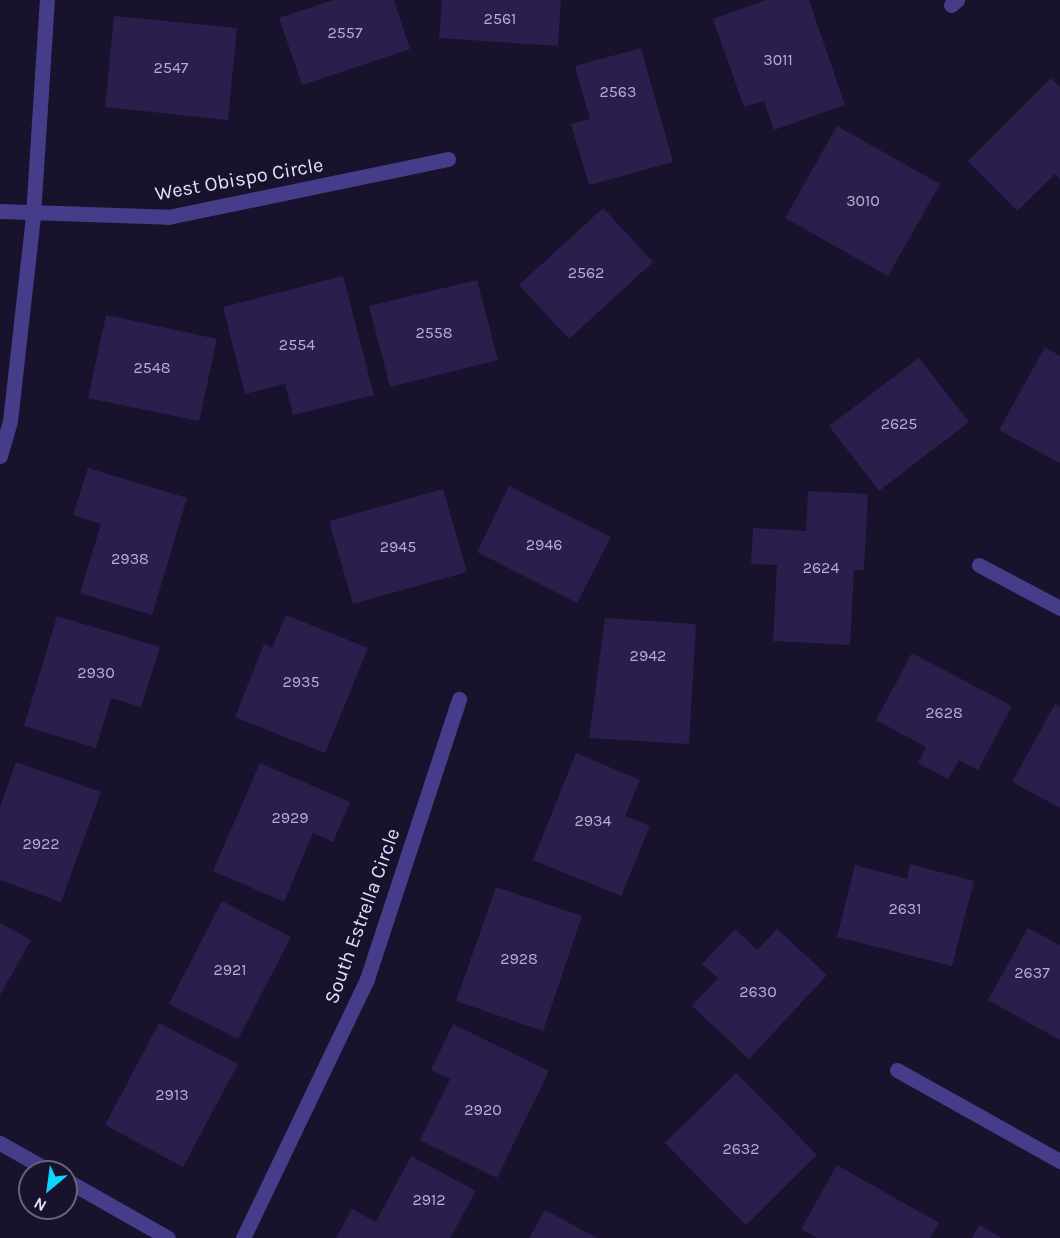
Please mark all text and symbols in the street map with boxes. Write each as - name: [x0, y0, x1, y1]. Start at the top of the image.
- house number: 2561: [484, 9, 516, 29]
- house number: 2557: [328, 23, 362, 43]
- house number: 3011: [763, 50, 793, 70]
- house number: 2547: [154, 58, 188, 78]
- house number: 2563: [600, 82, 636, 102]
- street label: West Obispo Circle: [153, 152, 325, 206]
- house number: 3010: [846, 191, 880, 211]
- house number: 2562: [568, 263, 604, 283]
- house number: 2558: [415, 323, 453, 343]
- house number: 2554: [279, 335, 315, 355]
- house number: 2548: [133, 358, 171, 378]
- house number: 2625: [881, 414, 917, 434]
- house number: 2946: [526, 535, 562, 555]
- house number: 2945: [380, 537, 416, 557]
- house number: 2938: [111, 549, 149, 569]
- house number: 2624: [803, 558, 839, 578]
- house number: 2942: [630, 646, 666, 666]
- house number: 2930: [77, 663, 115, 683]
- house number: 2935: [282, 672, 320, 692]
- house number: 2628: [925, 703, 963, 723]
- house number: 2929: [271, 808, 309, 828]
- house number: 2934: [575, 811, 611, 831]
- street label: South Estrella Circle: [319, 825, 405, 1007]
- house number: 2922: [22, 834, 60, 854]
- house number: 2631: [888, 899, 922, 919]
- house number: 2928: [500, 949, 538, 969]
- house number: 2921: [213, 960, 247, 980]
- house number: 2637: [1014, 963, 1050, 983]
- house number: 2630: [739, 982, 777, 1002]
- house number: 2913: [155, 1085, 189, 1105]
- house number: 2920: [464, 1100, 502, 1120]
- house number: 2632: [722, 1139, 760, 1159]
- north arrow: [18, 1160, 78, 1220]
- house number: 2912: [412, 1190, 446, 1210]
- text: N: [30, 1193, 50, 1216]

